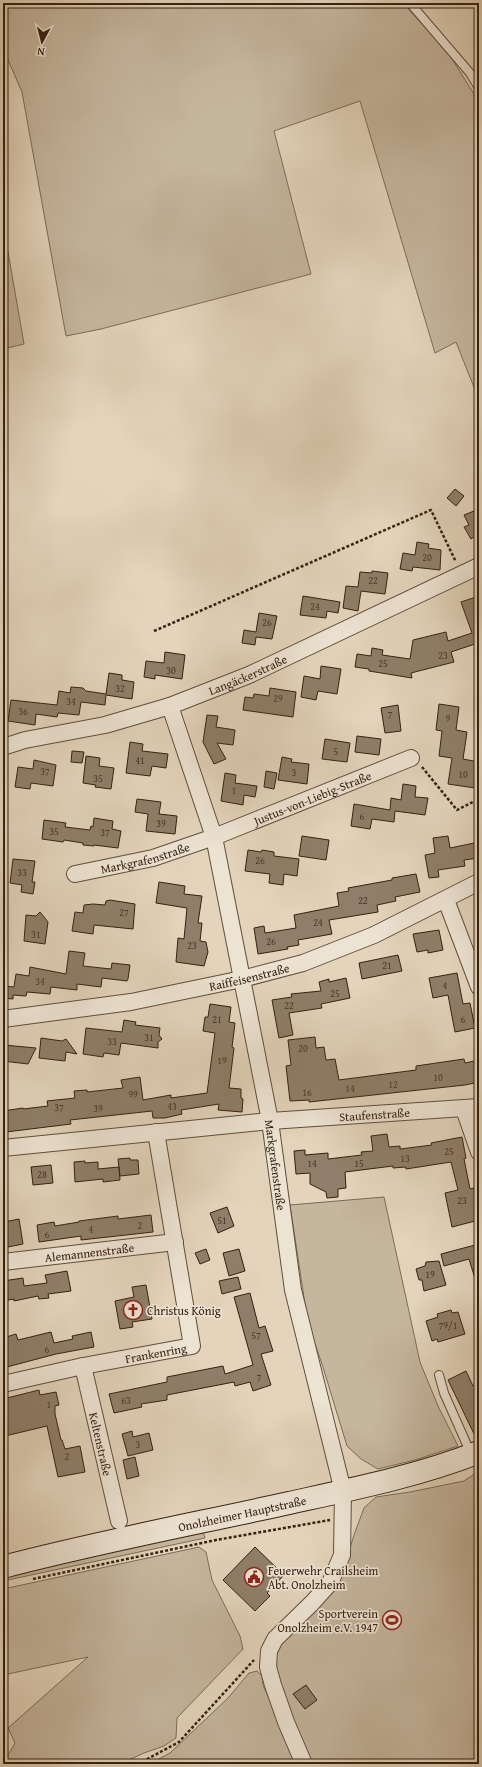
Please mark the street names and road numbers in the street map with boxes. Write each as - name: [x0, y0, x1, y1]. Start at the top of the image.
- street label: Langäckerstraße: [206, 650, 290, 699]
- street label: Justus-von-Liebig-Straße: [249, 766, 374, 830]
- street label: Markgrafenstraße: [99, 837, 192, 877]
- street label: Raiffeisenstraße: [207, 958, 291, 994]
- street label: Staufenstraße: [339, 1103, 411, 1125]
- street label: Markgrafenstraße: [261, 1118, 291, 1212]
- street label: Alemannenstraße: [44, 1238, 135, 1266]
- street label: Frankenring: [124, 1339, 188, 1367]
- street label: Keltenstraße: [85, 1410, 117, 1478]
- street label: Onolzheimer Hauptstraße: [176, 1491, 308, 1535]

